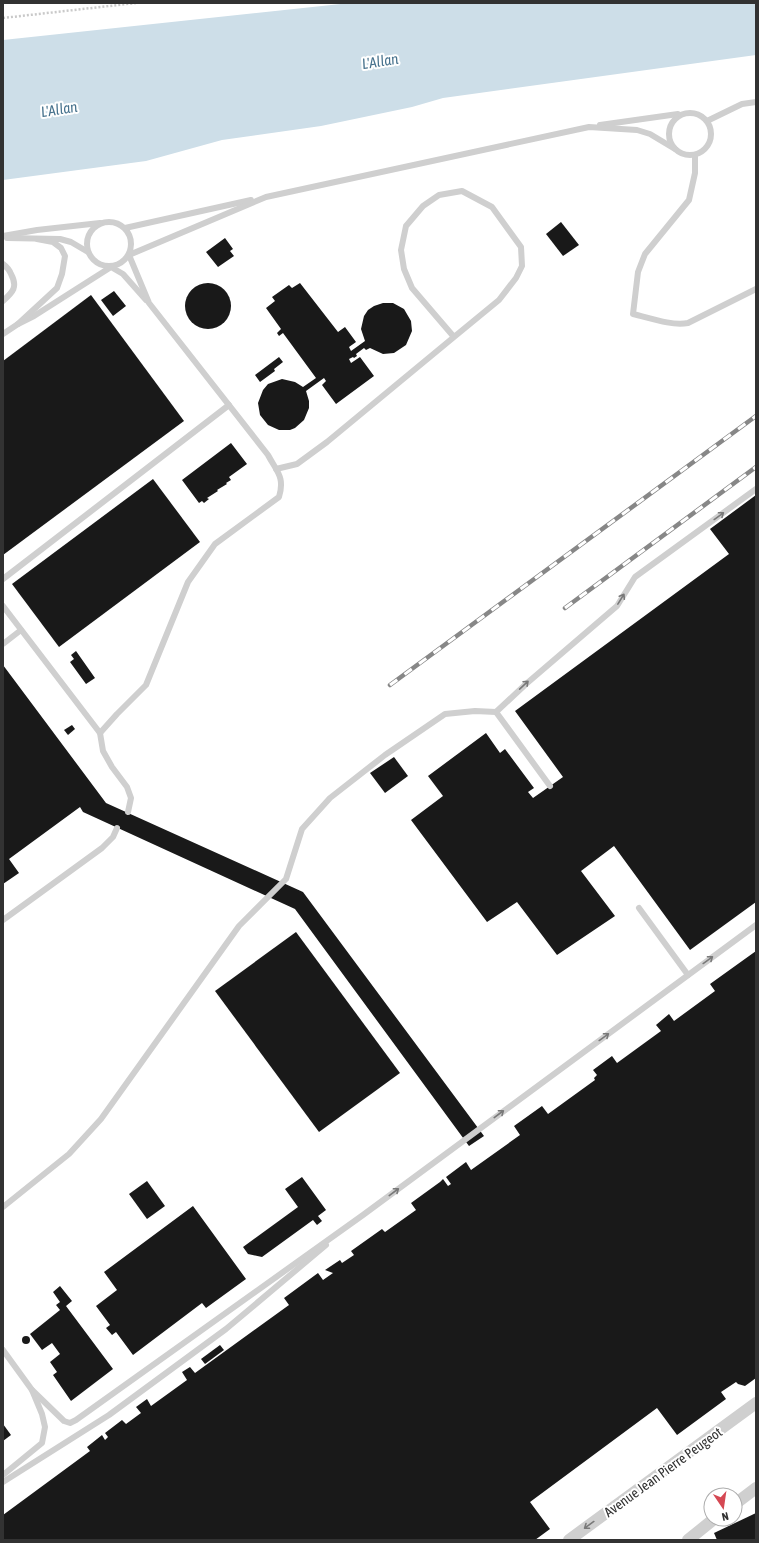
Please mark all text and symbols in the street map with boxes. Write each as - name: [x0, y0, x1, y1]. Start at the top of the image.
- water label: L'Allan: [360, 50, 400, 72]
- water label: L'Allan: [39, 98, 79, 120]
- one-way arrow: [713, 512, 724, 520]
- one-way arrow: [617, 594, 625, 605]
- one-way arrow: [519, 680, 529, 690]
- one-way arrow: [703, 956, 714, 964]
- one-way arrow: [598, 1033, 609, 1041]
- one-way arrow: [493, 1110, 504, 1118]
- one-way arrow: [389, 1188, 400, 1196]
- street label: Avenue Jean Pierre Peugeot: [601, 1424, 725, 1520]
- north arrow: [703, 1487, 743, 1527]
- text: N: [721, 1510, 730, 1523]
- one-way arrow: [584, 1521, 595, 1530]

